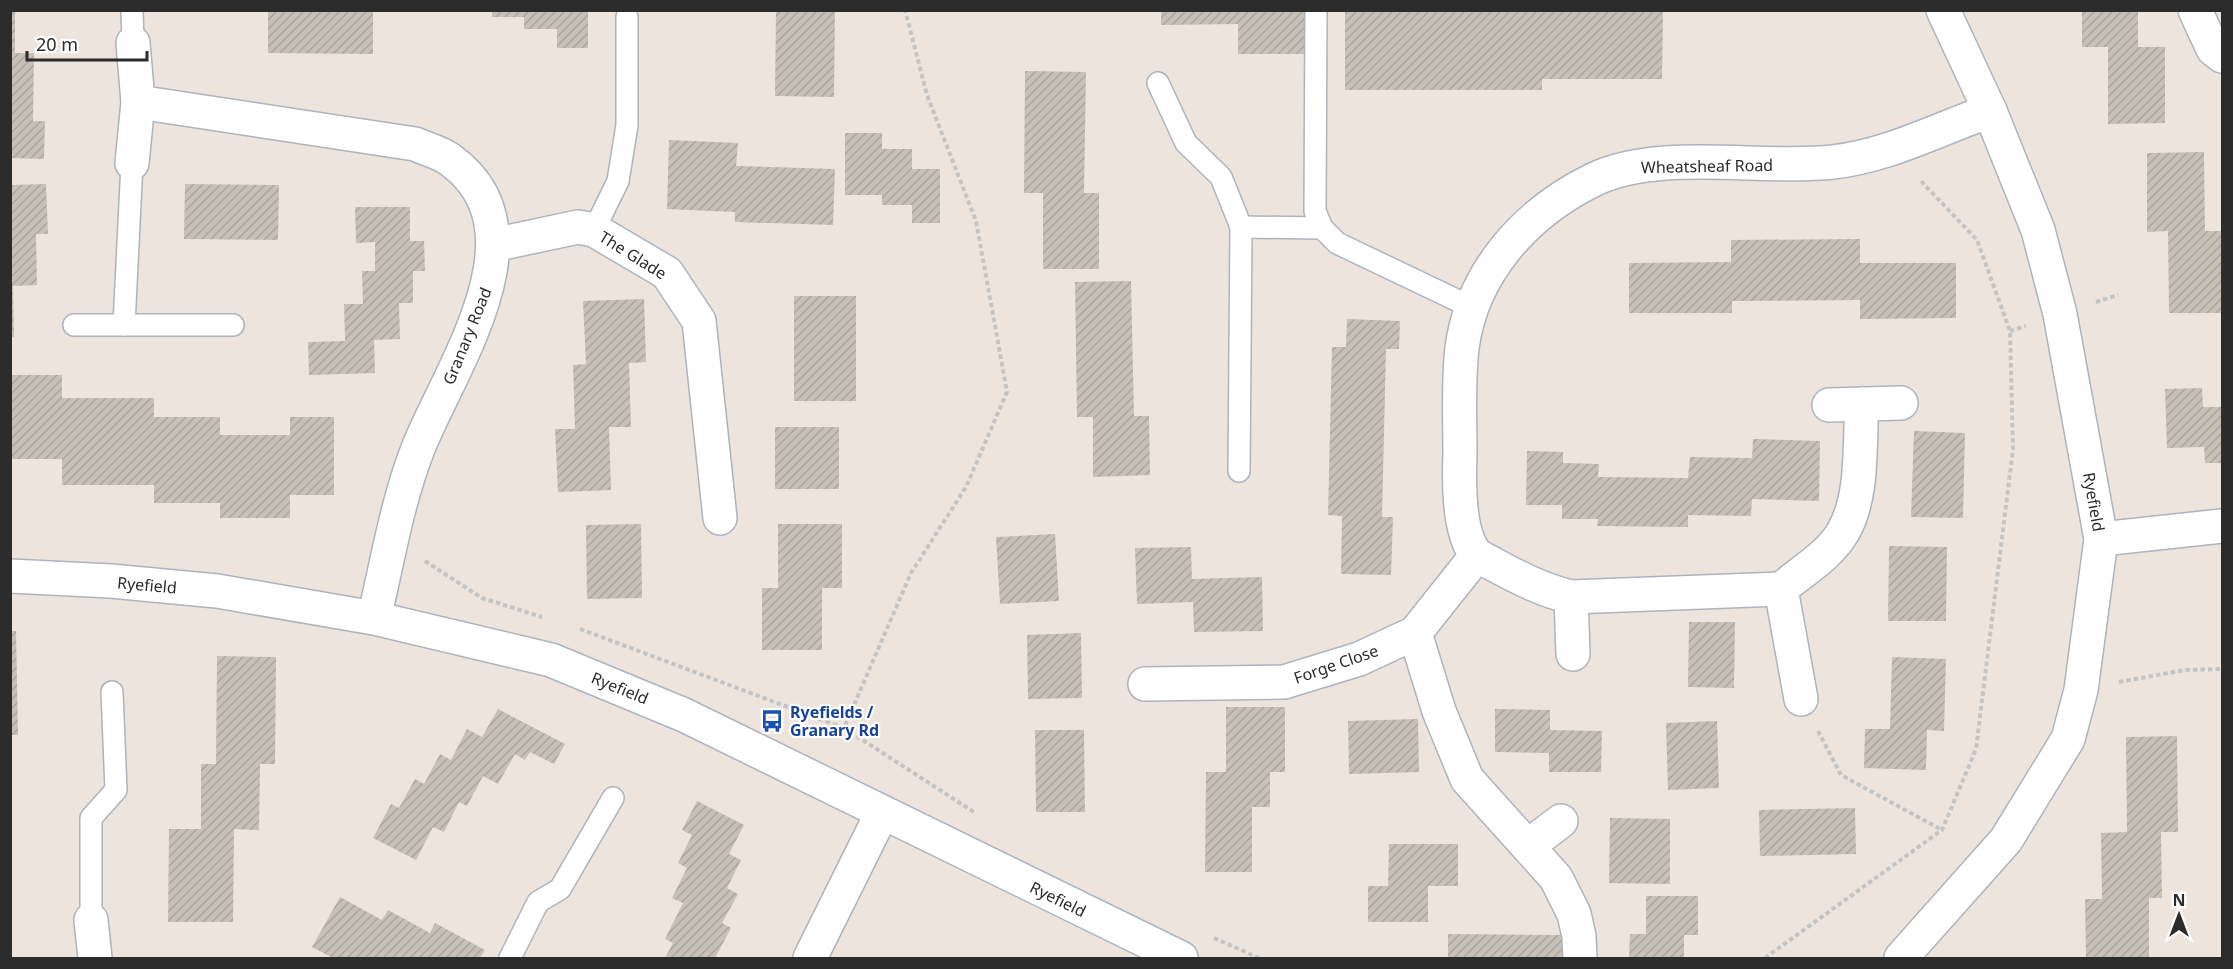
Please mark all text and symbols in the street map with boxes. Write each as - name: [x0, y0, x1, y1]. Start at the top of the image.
- scale bar: [27, 24, 147, 62]
- text: 20 m: [36, 32, 78, 56]
- street label: Wheatsheaf Road: [1641, 154, 1773, 178]
- street label: The Glade: [595, 226, 671, 284]
- street label: Granary Road: [437, 284, 497, 388]
- street label: Ryefield: [2078, 471, 2110, 533]
- street label: Ryefield: [116, 571, 178, 599]
- street label: Forge Close: [1291, 639, 1381, 689]
- street label: Ryefield: [588, 667, 652, 709]
- place label: Ryefields / Granary Rd: [790, 701, 879, 741]
- bus stop icon: Ryefields / Granary Rd: [759, 708, 785, 734]
- street label: Ryefield: [1026, 876, 1090, 922]
- north arrow: [2149, 885, 2209, 945]
- text: N: [2172, 889, 2186, 911]

